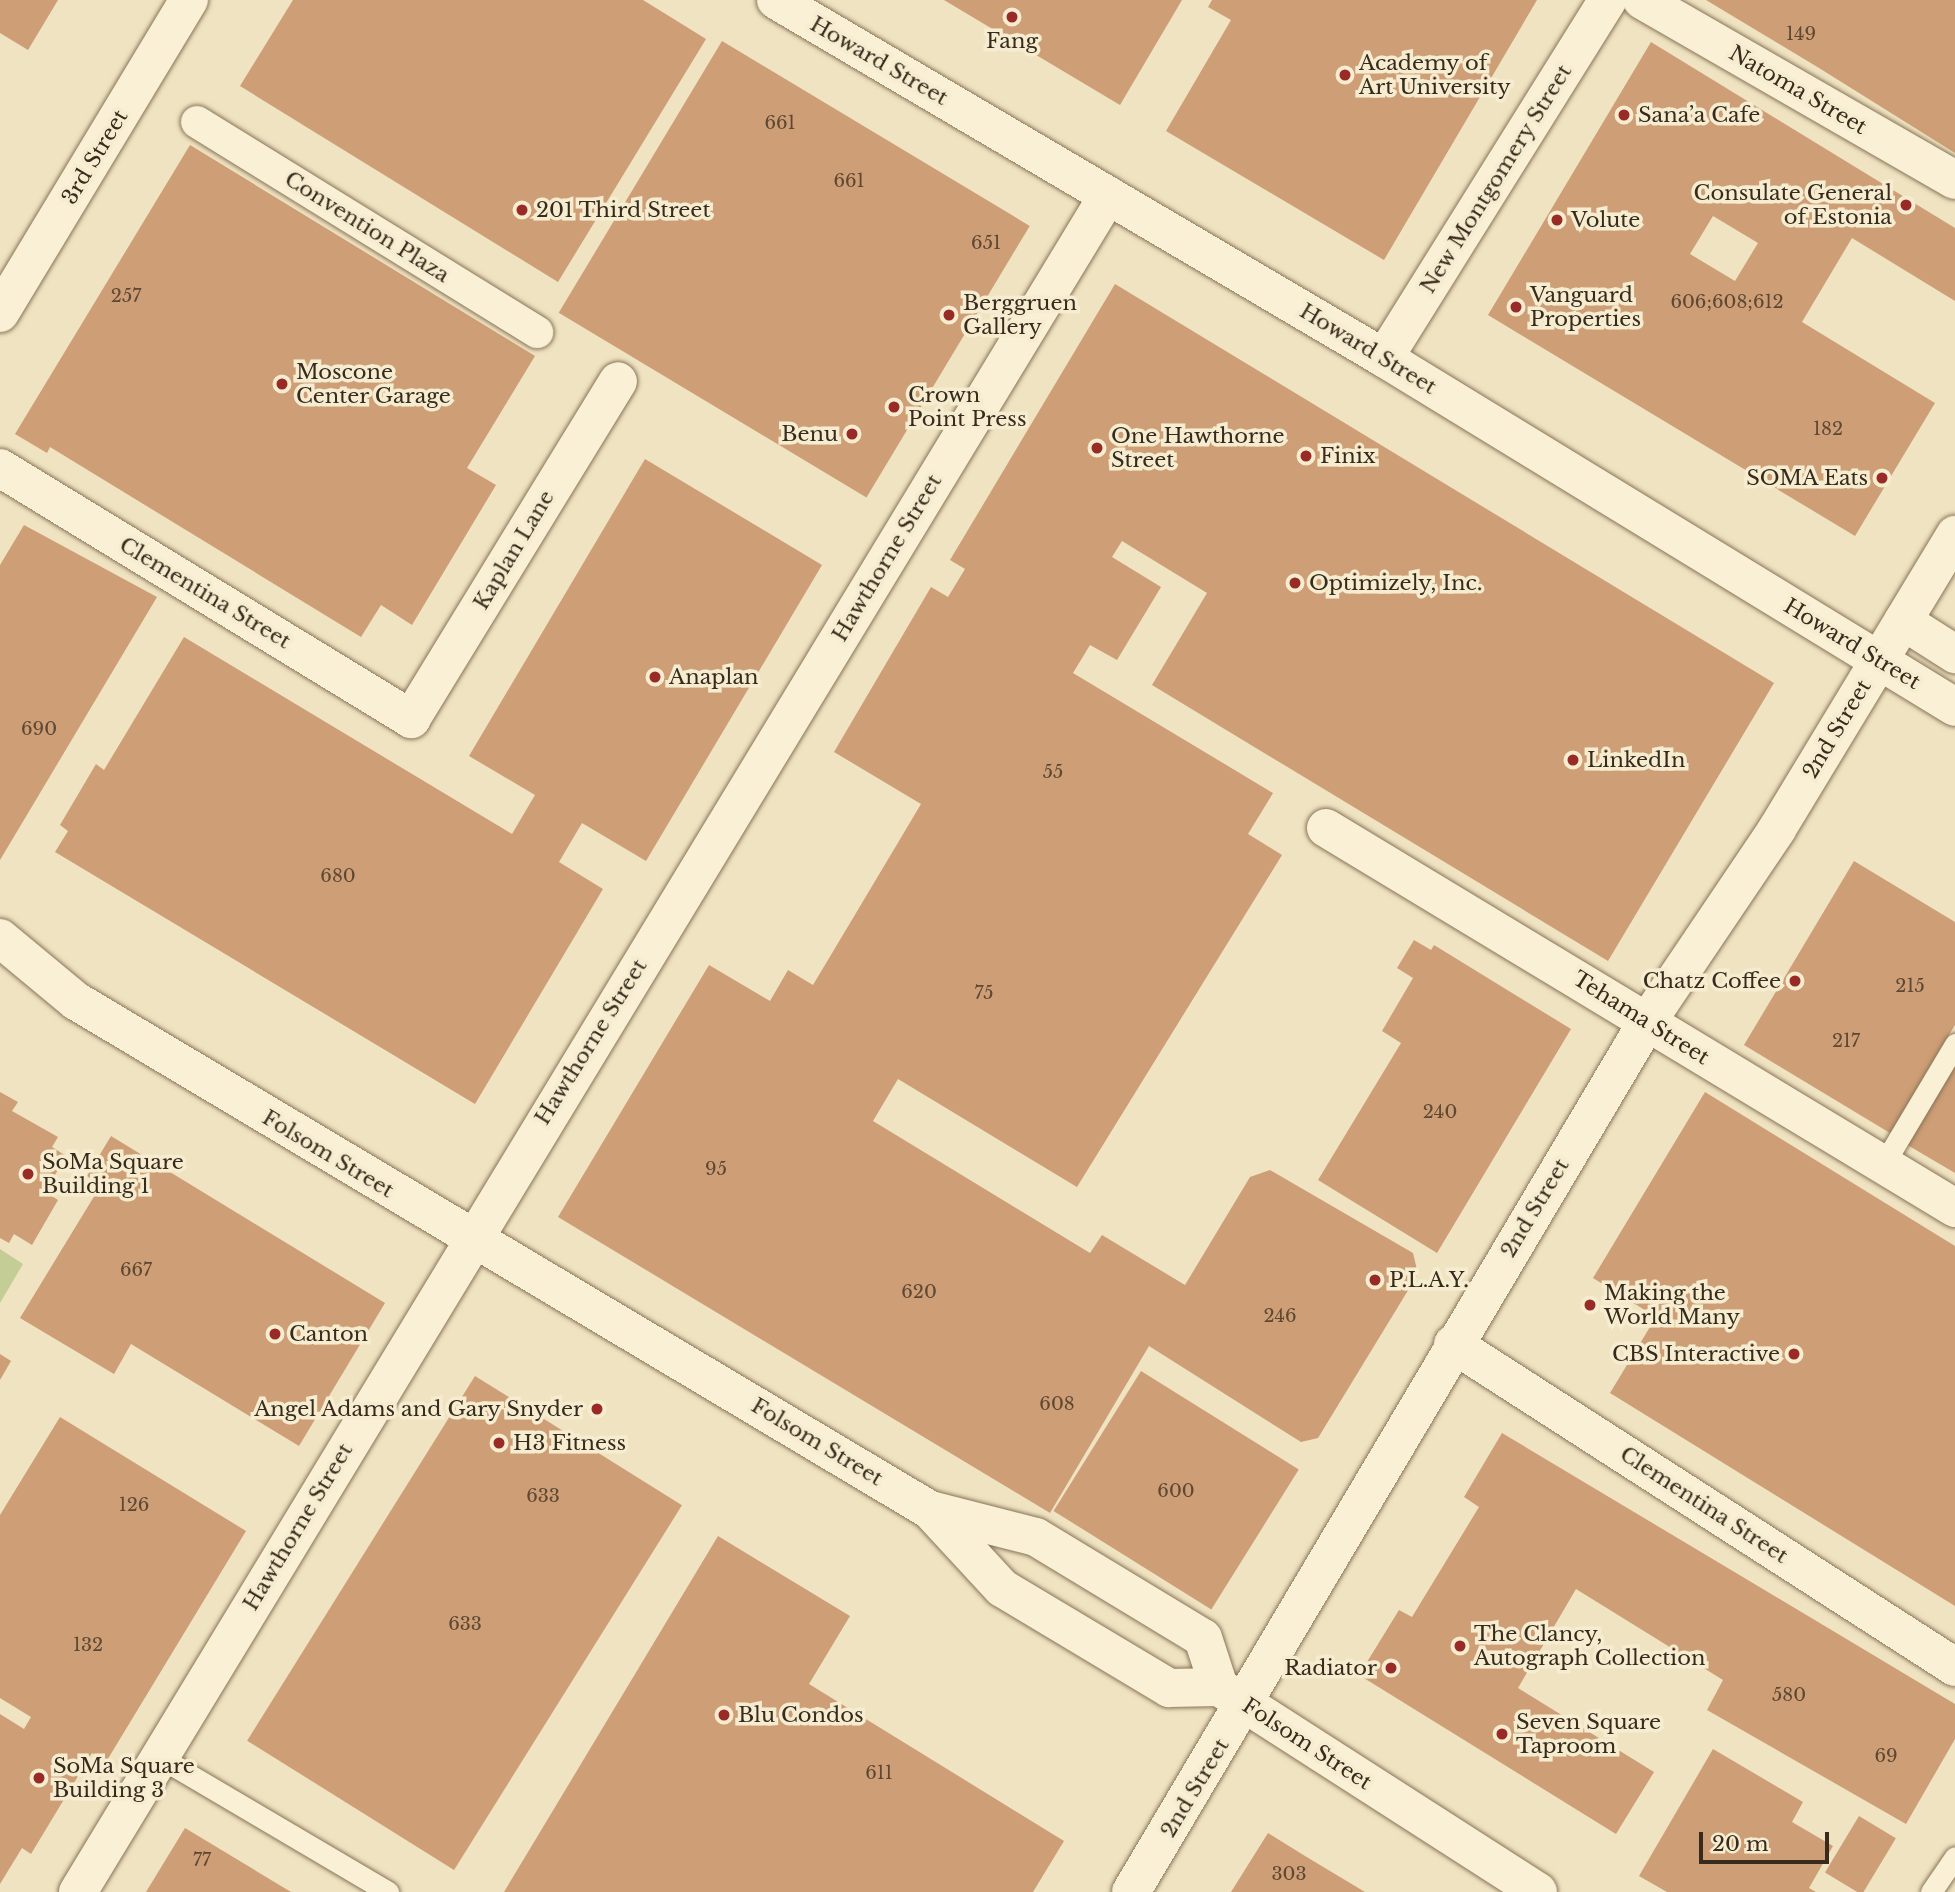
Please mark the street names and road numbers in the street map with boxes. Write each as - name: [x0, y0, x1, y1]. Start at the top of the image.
- street label: Howard Street: [806, 11, 952, 111]
- street label: Natoma Street: [1725, 40, 1871, 140]
- street label: New Montgomery Street: [1415, 60, 1577, 298]
- street label: 3rd Street: [57, 105, 133, 209]
- street label: Convention Plaza: [280, 166, 454, 288]
- street label: Howard Street: [1295, 298, 1441, 400]
- street label: Hawthorne Street: [827, 470, 947, 646]
- street label: Kaplan Lane: [469, 486, 559, 614]
- street label: Clementina Street: [115, 532, 295, 654]
- street label: Howard Street: [1779, 593, 1925, 695]
- street label: 2nd Street: [1798, 675, 1876, 783]
- street label: Hawthorne Street: [530, 955, 652, 1129]
- street label: Tehama Street: [1568, 966, 1714, 1070]
- street label: Folsom Street: [258, 1105, 398, 1203]
- street label: 2nd Street: [1496, 1154, 1574, 1262]
- street label: Folsom Street: [747, 1393, 887, 1491]
- street label: Hawthorne Street: [238, 1439, 358, 1615]
- street label: Clementina Street: [1615, 1441, 1793, 1569]
- street label: Folsom Street: [1238, 1693, 1376, 1795]
- street label: 2nd Street: [1156, 1734, 1234, 1842]

